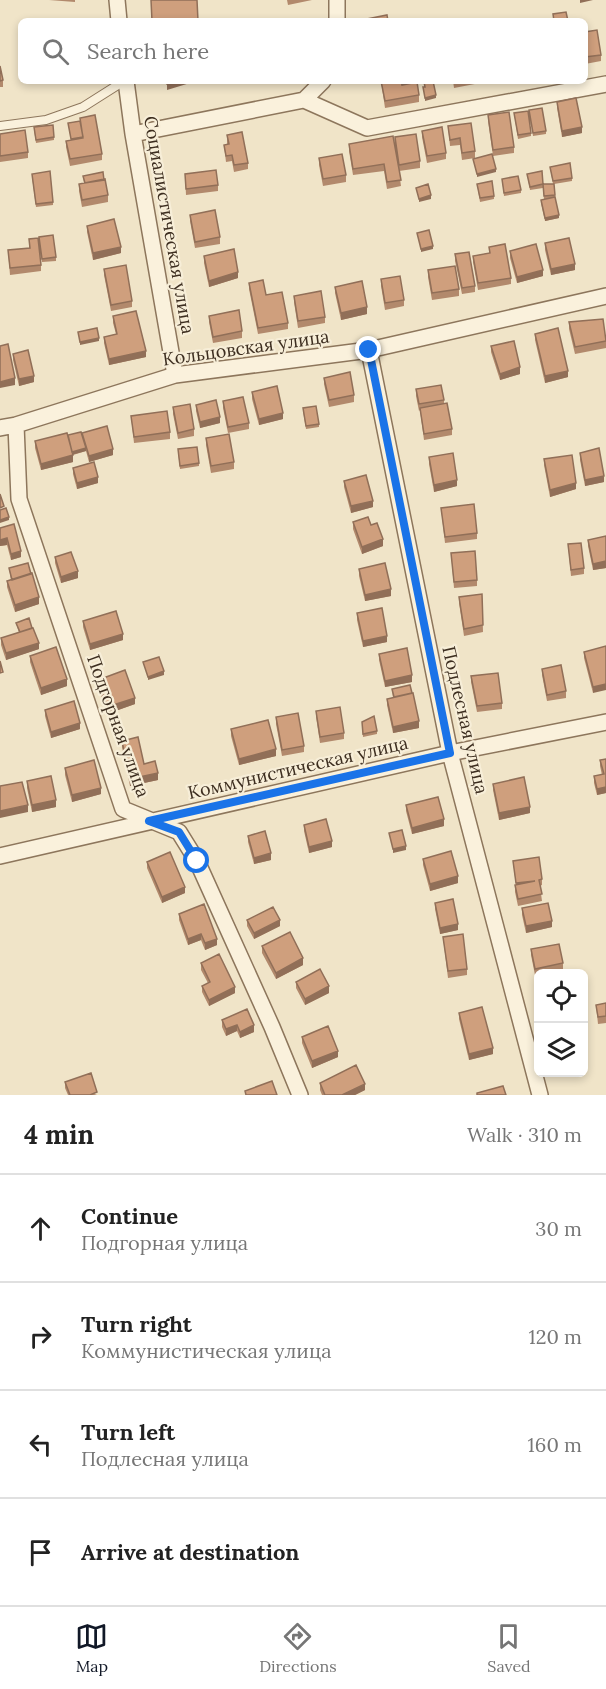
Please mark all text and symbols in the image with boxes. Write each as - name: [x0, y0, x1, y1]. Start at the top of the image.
- search box: [18, 18, 588, 84]
- icon: search: [39, 35, 72, 68]
- text: Search here: [87, 37, 209, 65]
- street label: Социалистическая улица: [139, 114, 200, 336]
- street label: Кольцовская улица: [161, 324, 331, 371]
- route end: [355, 336, 381, 362]
- street label: Подлесная улица: [437, 644, 494, 796]
- street label: Подгорная улица: [82, 651, 155, 800]
- street label: Коммунистическая улица: [185, 731, 410, 804]
- route start: [183, 847, 209, 873]
- map controls: [534, 969, 588, 1077]
- button: locate: [534, 969, 588, 1023]
- button: layers: [534, 1023, 588, 1077]
- text: 4 min: [24, 1118, 94, 1151]
- text: Walk · 310 m: [467, 1122, 582, 1147]
- text: Continue: [81, 1202, 178, 1230]
- icon: ahead: [24, 1212, 57, 1245]
- text: 30 m: [535, 1216, 582, 1241]
- text: Подгорная улица: [81, 1230, 248, 1255]
- text: Turn right: [81, 1310, 192, 1338]
- icon: right: [24, 1320, 57, 1353]
- text: 120 m: [528, 1324, 582, 1349]
- text: Коммунистическая улица: [81, 1338, 331, 1363]
- text: Turn left: [81, 1418, 175, 1446]
- icon: left: [24, 1428, 57, 1461]
- text: 160 m: [528, 1432, 582, 1457]
- text: Подлесная улица: [81, 1446, 249, 1471]
- icon: arrive: [24, 1536, 57, 1569]
- text: Arrive at destination: [81, 1538, 299, 1566]
- tab: Map: [75, 1620, 108, 1676]
- tab: Directions: [259, 1620, 337, 1676]
- tab: Saved: [487, 1620, 531, 1676]

